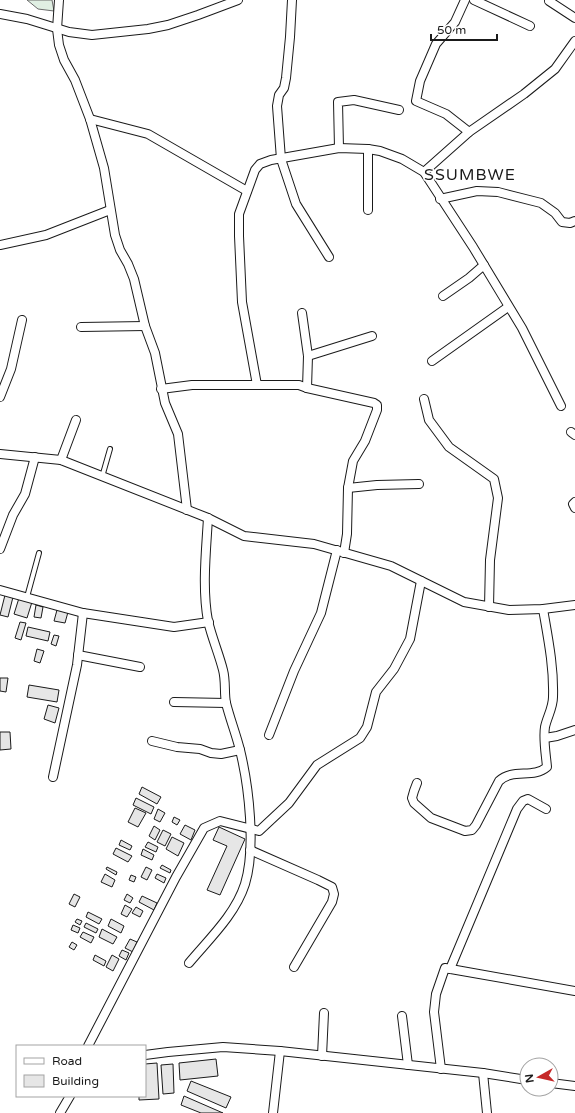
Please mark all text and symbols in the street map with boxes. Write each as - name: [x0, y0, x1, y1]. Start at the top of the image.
- scale bar: [431, 16, 497, 42]
- text: 50 m: [437, 23, 466, 37]
- district label: SSUMBWE: [424, 165, 516, 185]
- legend: [16, 1045, 146, 1097]
- text: Road: [52, 1054, 82, 1068]
- north arrow: [519, 1057, 559, 1097]
- text: N: [523, 1073, 537, 1084]
- text: Building: [52, 1074, 99, 1088]

